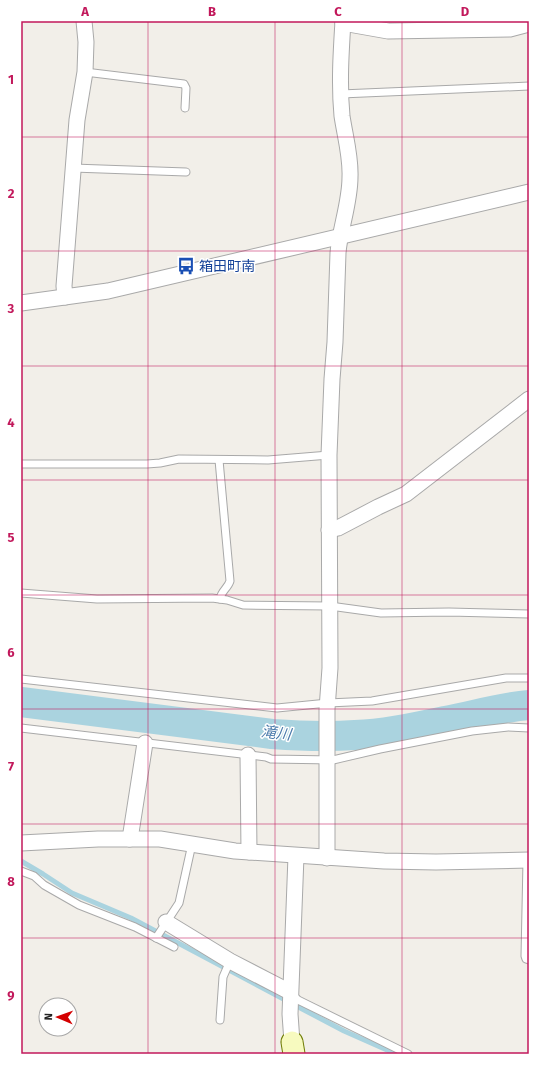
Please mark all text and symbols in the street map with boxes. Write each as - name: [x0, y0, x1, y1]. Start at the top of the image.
- text: A: [80, 4, 89, 19]
- text: B: [208, 4, 216, 19]
- text: C: [334, 4, 342, 19]
- text: D: [461, 4, 470, 19]
- text: 1: [8, 72, 14, 87]
- text: 2: [8, 186, 15, 201]
- bus stop icon: 箱田町南: [176, 256, 196, 276]
- place label: 箱田町南: [199, 258, 255, 275]
- text: 3: [7, 301, 15, 316]
- text: 4: [7, 415, 15, 430]
- text: 5: [8, 530, 15, 545]
- text: 6: [7, 645, 15, 660]
- water label: 滝川: [260, 722, 294, 744]
- text: 7: [8, 759, 14, 774]
- text: 8: [7, 874, 15, 889]
- text: 9: [7, 988, 15, 1003]
- north arrow: [38, 997, 78, 1037]
- text: N: [42, 1013, 55, 1021]

